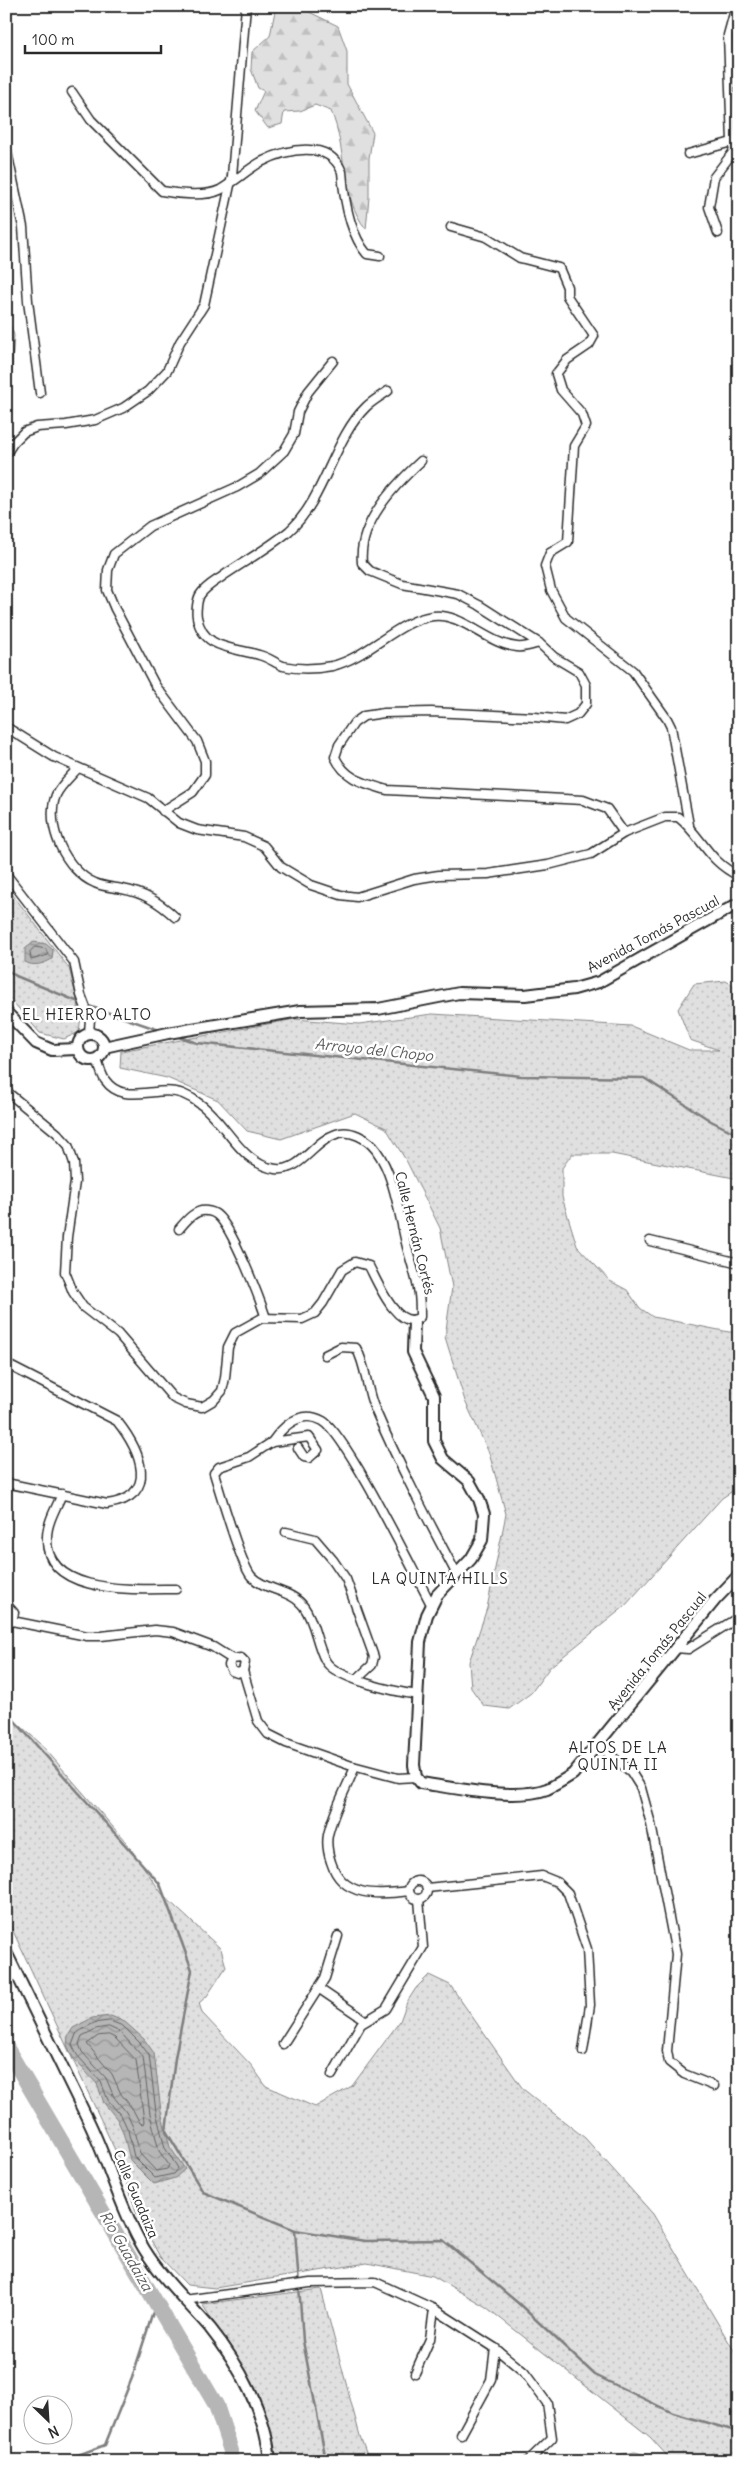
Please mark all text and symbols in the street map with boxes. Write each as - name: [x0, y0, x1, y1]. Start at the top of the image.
- scale bar: [25, 22, 161, 54]
- text: 100 m: [32, 30, 74, 49]
- street label: Avenida Tomás Pascual: [584, 892, 722, 976]
- district label: EL HIERRO ALTO: [22, 1005, 152, 1024]
- water label: Arroyo del Chopo: [314, 1034, 435, 1065]
- street label: Calle Hernán Cortés: [391, 1170, 439, 1296]
- district label: LA QUINTA HILLS: [371, 1569, 509, 1588]
- street label: Avenida Tomás Pascual: [604, 1588, 710, 1714]
- district label: ALTOS DE LA QUINTA II: [568, 1738, 668, 1774]
- street label: Calle Guadaiza: [109, 2147, 163, 2241]
- water label: Rio Guadaiza: [96, 2207, 158, 2295]
- north arrow: [22, 2394, 72, 2444]
- text: N: [45, 2422, 62, 2442]

